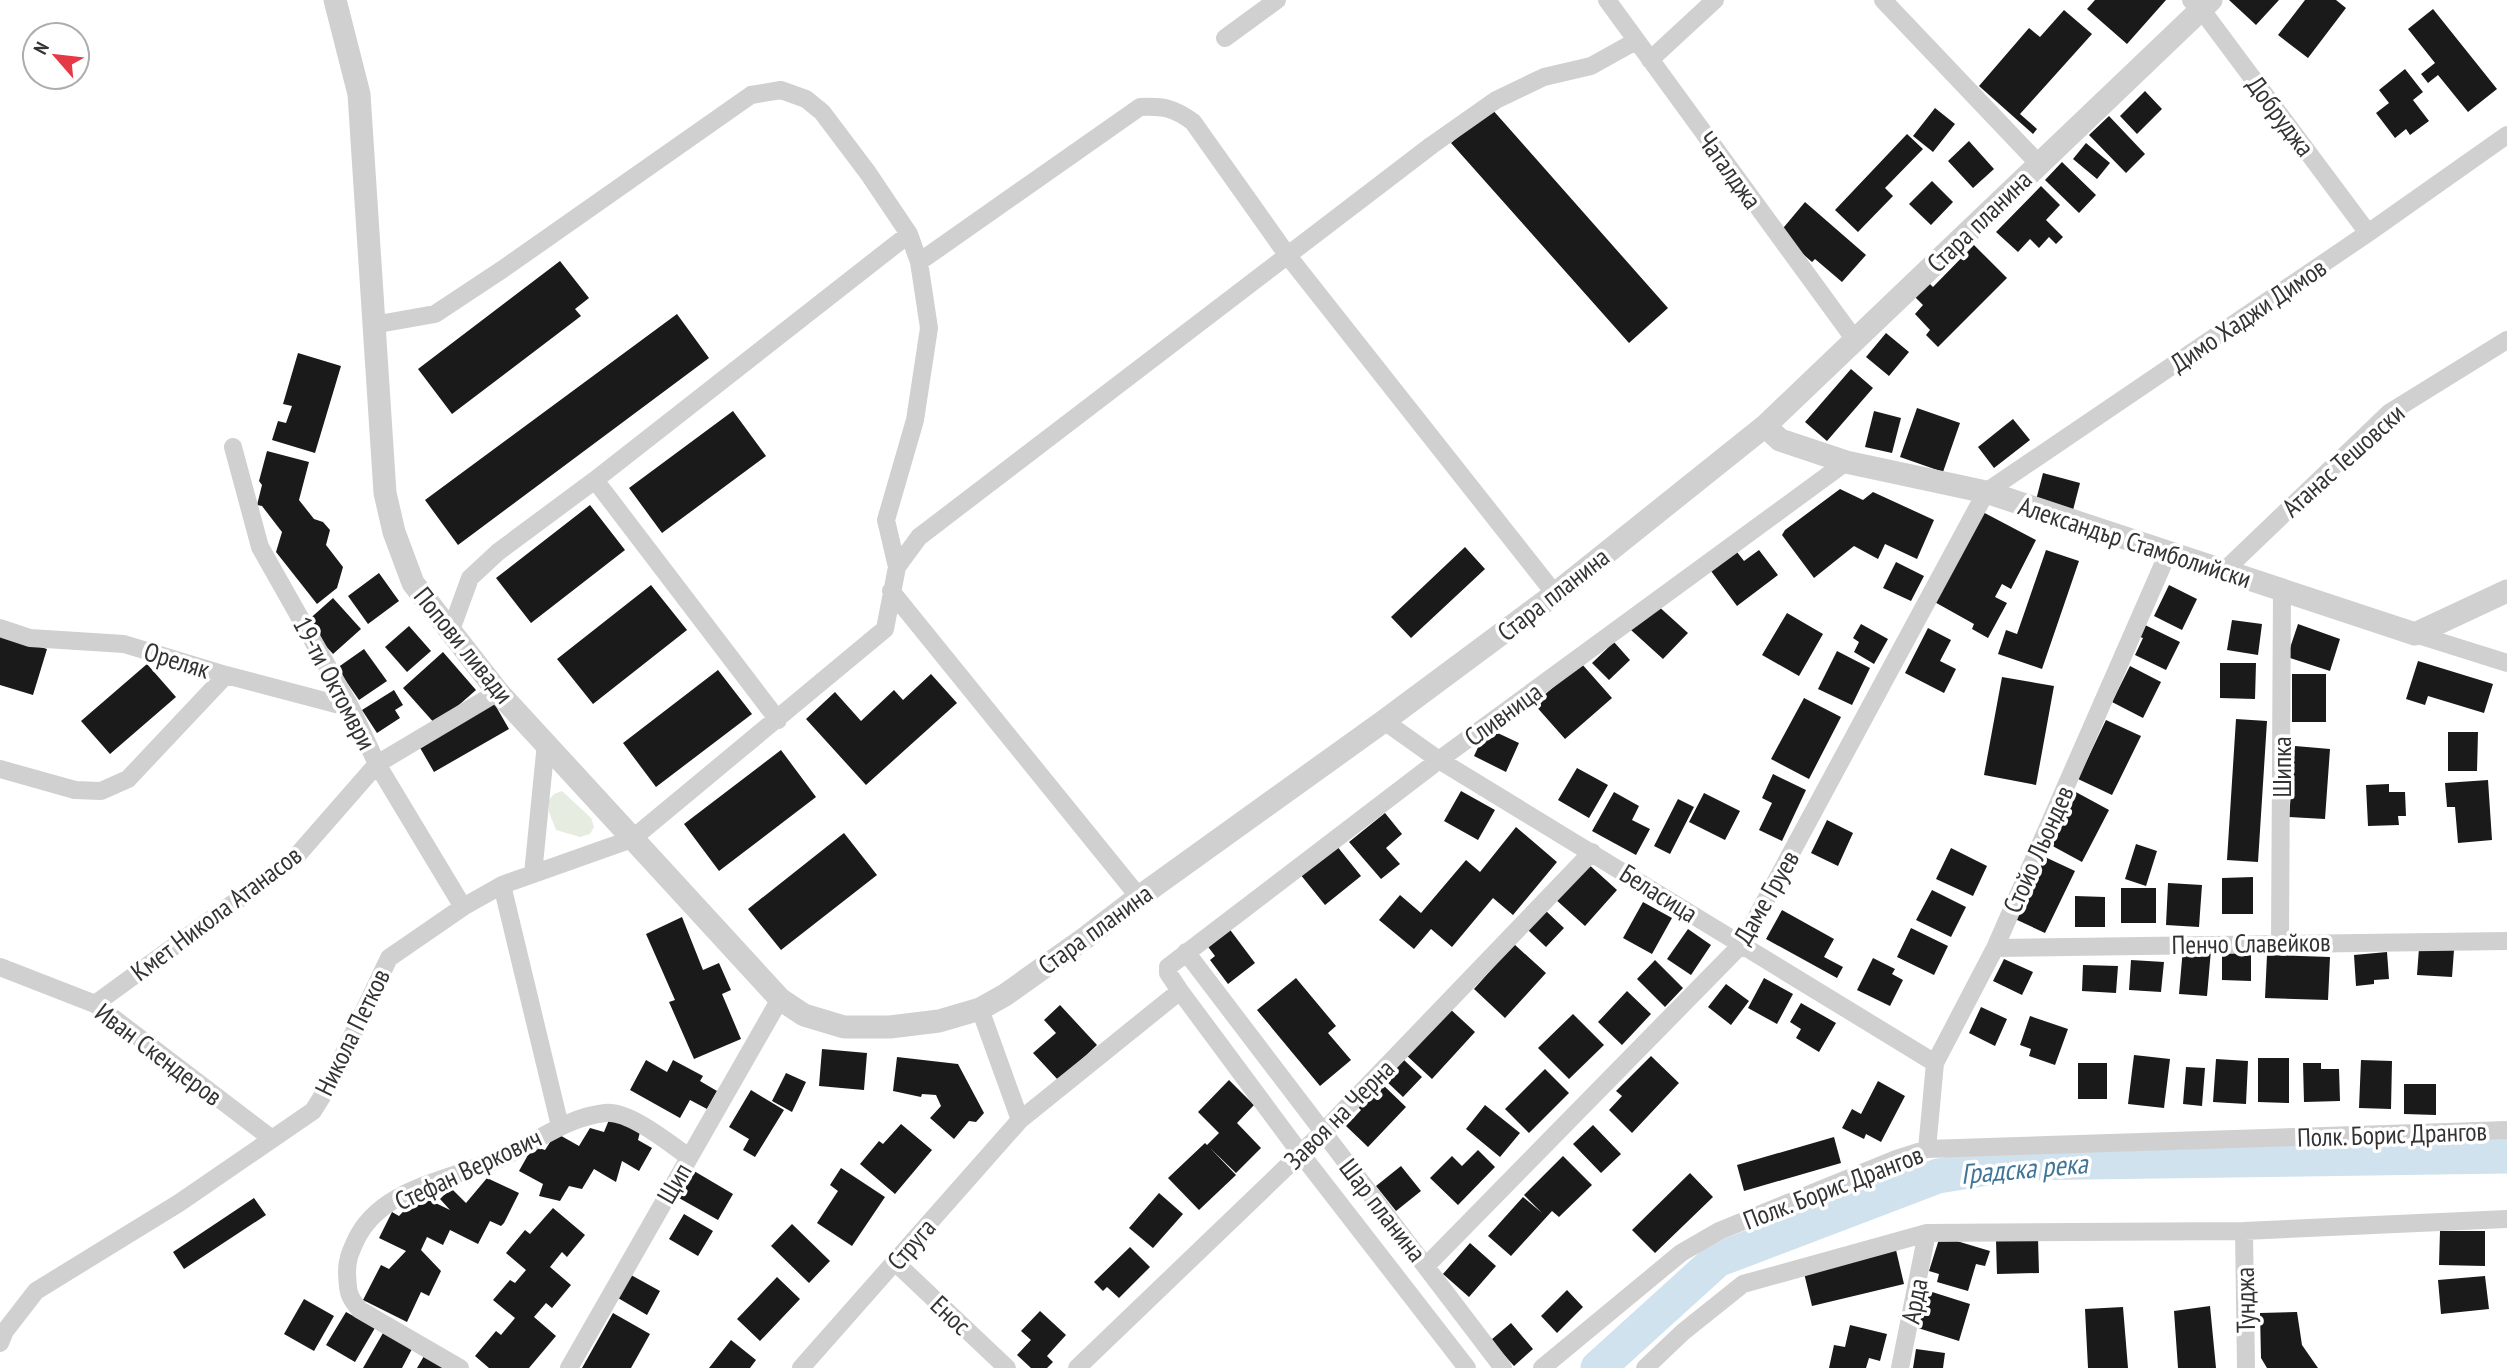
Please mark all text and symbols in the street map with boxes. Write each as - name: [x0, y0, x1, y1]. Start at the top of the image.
- north arrow: [21, 21, 91, 91]
- text: N: [28, 38, 54, 58]
- street label: Добруджа: [2240, 69, 2322, 163]
- street label: Чаталджа: [1691, 125, 1769, 215]
- street label: Стара планина: [1920, 163, 2038, 279]
- street label: Димо Хаджи Димов: [2164, 251, 2332, 379]
- street label: Атанас Тешовски: [2275, 396, 2411, 524]
- street label: Александър Стамболийски: [2015, 489, 2255, 595]
- street label: Стара планина: [1490, 540, 1616, 648]
- street label: Попови ливади: [407, 580, 521, 710]
- street label: 19-ти Октомври: [286, 611, 384, 755]
- street label: Ореляк: [140, 634, 214, 686]
- street label: Сливница: [1458, 675, 1548, 753]
- street label: Шипка: [2265, 736, 2298, 798]
- street label: Стойо Льондев: [1995, 780, 2081, 918]
- street label: Кмет Никола Атанасов: [124, 838, 308, 988]
- street label: Даме Груев: [1726, 844, 1806, 950]
- street label: Беласица: [1614, 856, 1704, 930]
- street label: Стара планина: [1031, 877, 1159, 981]
- street label: Пенчо Славейков: [2171, 925, 2331, 961]
- street label: Никола Петков: [307, 963, 397, 1101]
- street label: Иван Скендеров: [89, 995, 229, 1113]
- street label: Завоя на Черна: [1277, 1052, 1401, 1176]
- street label: Полк. Борис Дрангов: [2296, 1114, 2488, 1154]
- street label: Стефан Веркович: [389, 1121, 547, 1217]
- street label: Полк. Борис Дрангов: [1738, 1138, 1928, 1236]
- water label: Градска река: [1959, 1144, 2091, 1192]
- street label: Шар планина: [1332, 1152, 1434, 1268]
- street label: Щип: [649, 1157, 699, 1209]
- street label: Струга: [880, 1211, 942, 1277]
- street label: Тунджа: [2228, 1267, 2262, 1333]
- street label: Арда: [1893, 1276, 1935, 1326]
- street label: Енос: [924, 1288, 978, 1342]

